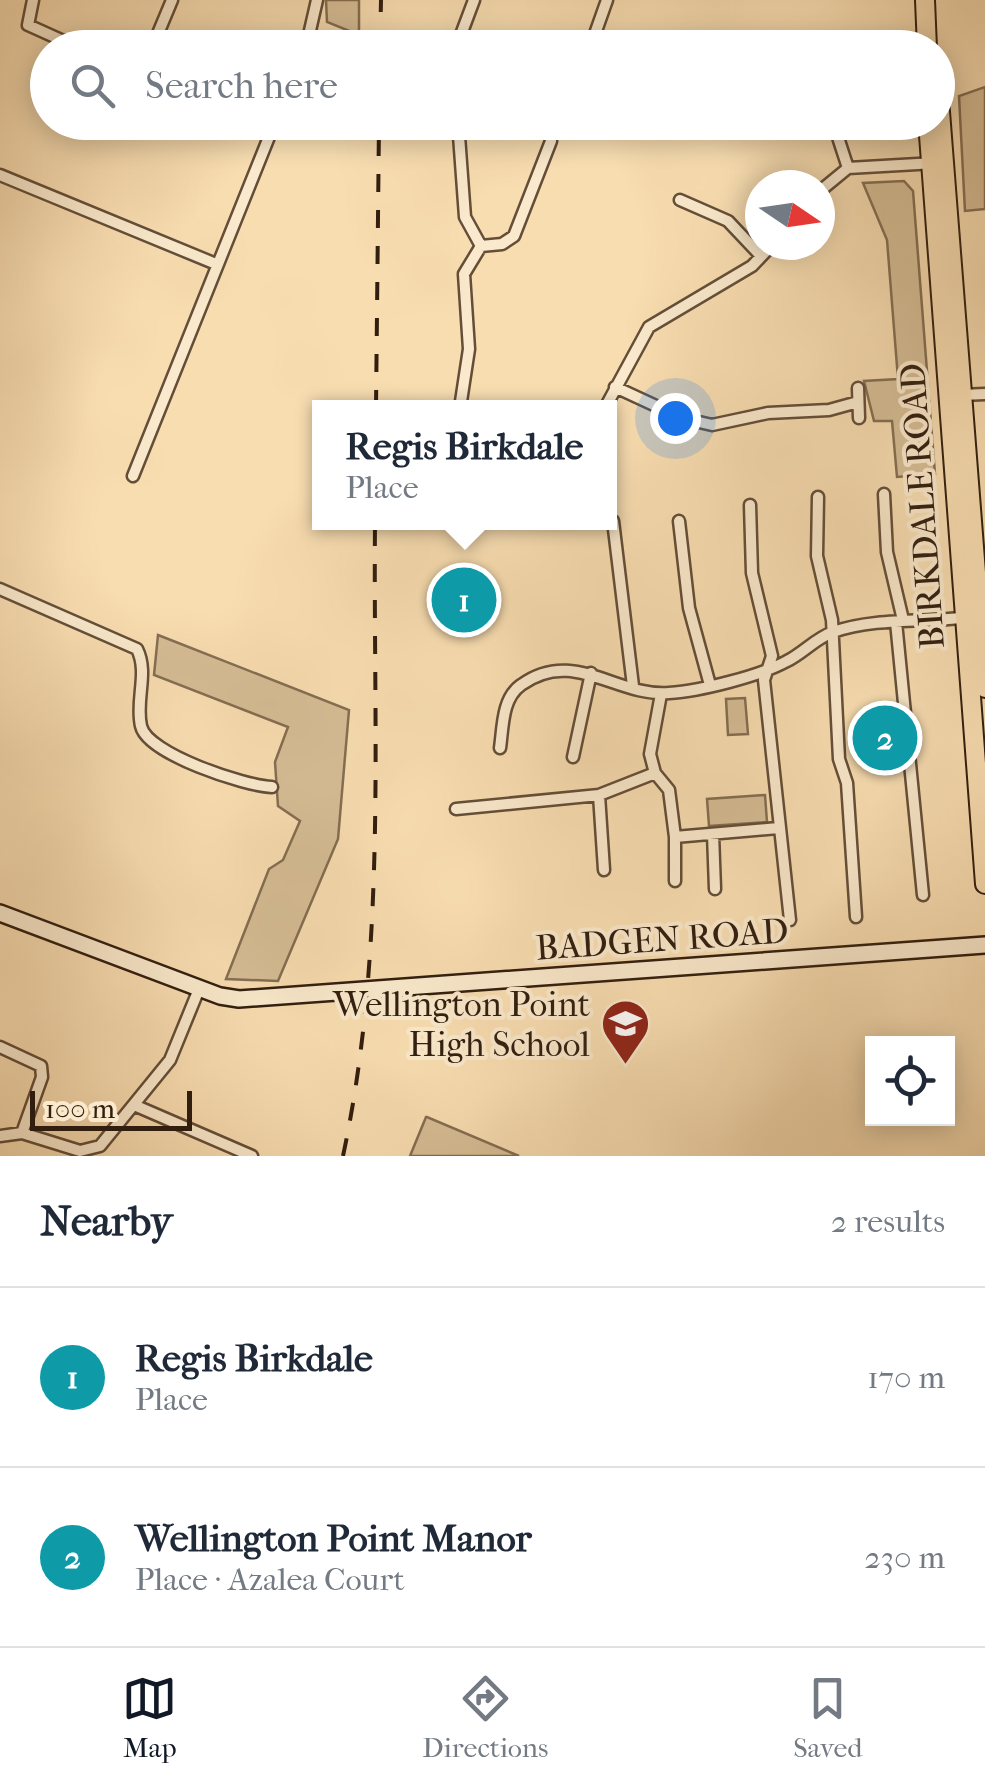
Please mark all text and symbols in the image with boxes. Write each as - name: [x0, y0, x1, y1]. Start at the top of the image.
- search box: [30, 30, 955, 140]
- icon: search: [65, 58, 120, 113]
- text: Search here: [145, 63, 338, 108]
- north arrow: [745, 170, 835, 260]
- street label: BIRKDALE ROAD: [892, 362, 953, 650]
- your location: [650, 393, 701, 444]
- popup: [312, 400, 617, 530]
- text: Regis Birkdale: [346, 424, 583, 469]
- text: Place: [346, 469, 418, 506]
- pin: 1: [432, 562, 496, 638]
- pin: 2: [852, 700, 918, 776]
- street label: BADGEN ROAD: [534, 910, 790, 969]
- place label: Wellington Point High School: [332, 984, 591, 1065]
- school or university icon: Wellington Point High School: [599, 998, 651, 1066]
- map controls: [865, 1036, 955, 1126]
- button: locate: [865, 1036, 955, 1126]
- scale bar: [30, 1086, 192, 1130]
- text: 100 m: [45, 1092, 115, 1125]
- text: Nearby: [40, 1197, 172, 1246]
- text: 2 results: [831, 1203, 945, 1240]
- text: Regis Birkdale: [135, 1336, 373, 1381]
- text: 1: [67, 1359, 78, 1396]
- text: 170 m: [867, 1359, 945, 1396]
- text: Place: [135, 1381, 208, 1418]
- text: Wellington Point Manor: [135, 1516, 532, 1561]
- text: 2: [64, 1539, 81, 1576]
- text: 230 m: [864, 1539, 945, 1576]
- text: Place · Azalea Court: [135, 1561, 405, 1598]
- tab: Map: [122, 1671, 177, 1764]
- tab: Directions: [422, 1671, 548, 1764]
- tab: Saved: [793, 1671, 863, 1764]

